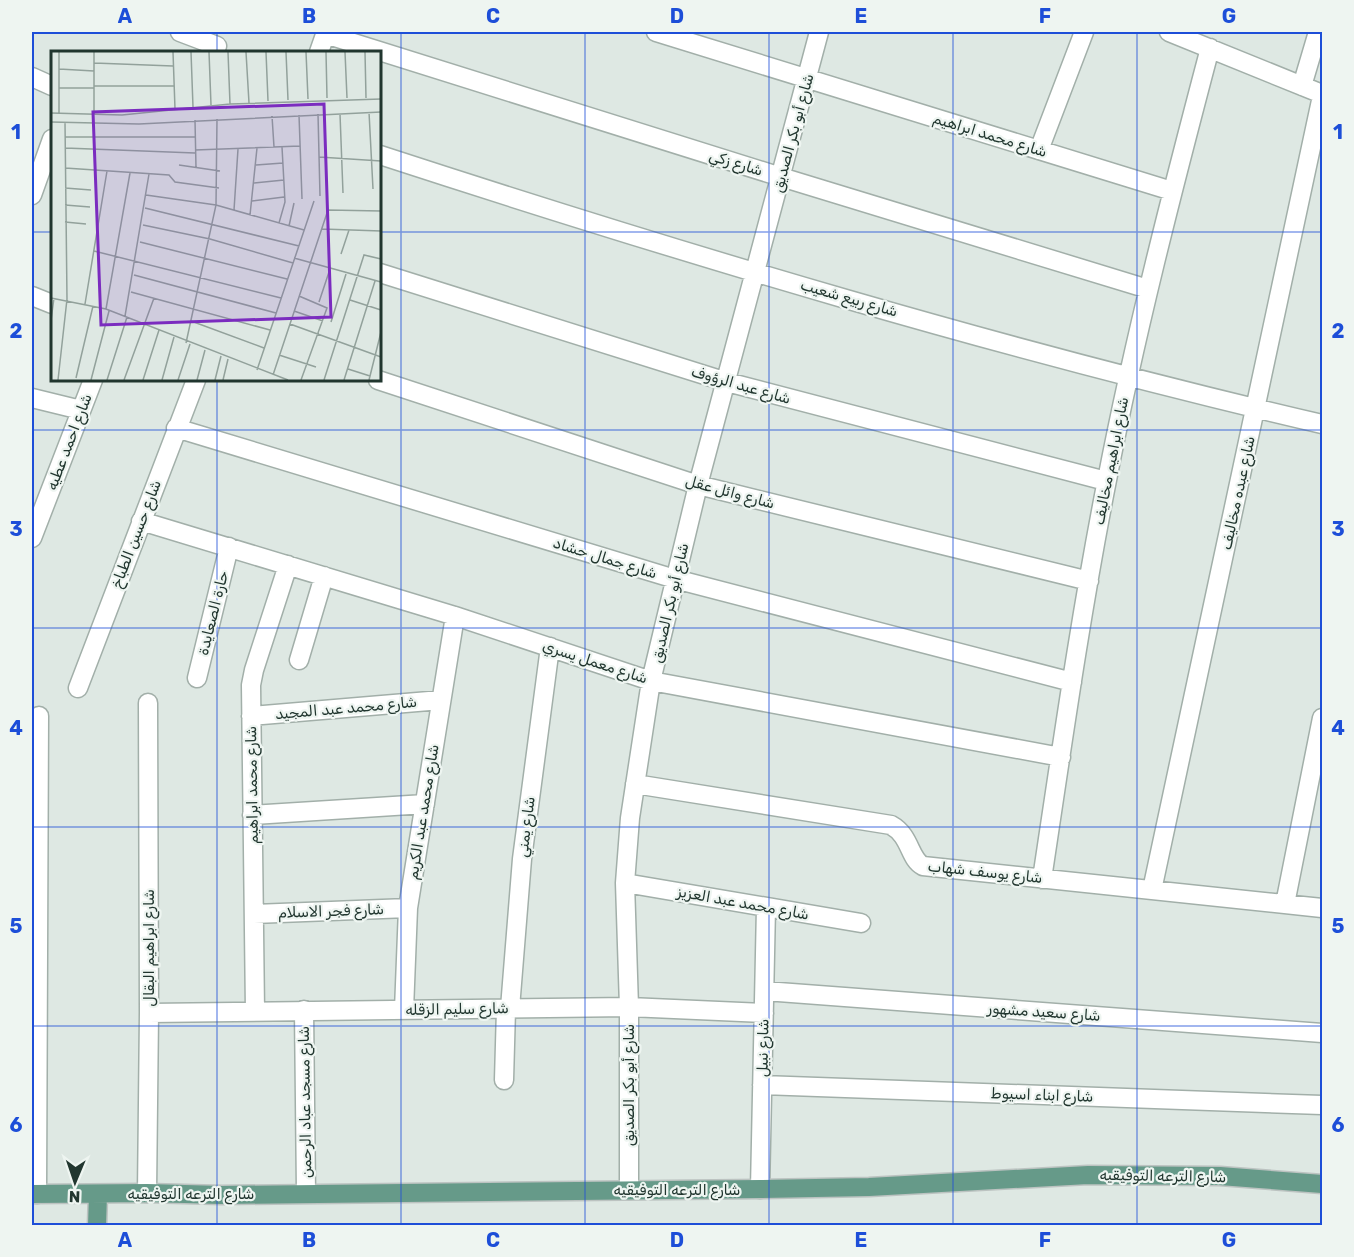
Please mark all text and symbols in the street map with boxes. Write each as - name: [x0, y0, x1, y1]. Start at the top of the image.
- text: A: [118, 4, 133, 28]
- text: B: [302, 4, 316, 28]
- text: C: [486, 4, 500, 28]
- text: D: [670, 4, 684, 28]
- text: E: [855, 4, 867, 28]
- text: F: [1039, 4, 1051, 28]
- text: G: [1222, 4, 1236, 28]
- inset map: [51, 51, 381, 381]
- street label: شارع أبو بكر الصديق: [768, 72, 819, 195]
- street label: شارع محمد ابراهيم: [930, 109, 1049, 163]
- text: 1: [11, 120, 21, 144]
- text: 1: [1333, 120, 1343, 144]
- street label: شارع زكي: [706, 146, 765, 183]
- street label: شارع ربيع شعيب: [798, 276, 900, 322]
- text: 2: [10, 319, 23, 343]
- text: 2: [1332, 319, 1345, 343]
- street label: شارع عبد الرؤوف: [689, 362, 793, 410]
- street label: شارع احمد عطيه: [42, 391, 98, 494]
- street label: شارع ابراهيم مخاليف: [1090, 395, 1134, 527]
- street label: شارع عبده مخاليف: [1217, 434, 1261, 552]
- street label: شارع وائل عقل: [683, 471, 777, 514]
- street label: شارع حسين الطباخ: [107, 477, 167, 591]
- text: 3: [9, 517, 23, 541]
- text: 3: [1331, 517, 1345, 541]
- street label: شارع جمال حشاد: [550, 534, 659, 584]
- street label: شارع أبو بكر الصديق: [647, 541, 694, 665]
- street label: حارة الصعايدة: [194, 569, 232, 657]
- street label: شارع معمل يسري: [540, 637, 650, 689]
- street label: شارع محمد عبد المجيد: [274, 693, 418, 725]
- text: 4: [9, 716, 23, 740]
- text: 4: [1331, 716, 1345, 740]
- street label: شارع محمد ابراهيم: [242, 726, 264, 844]
- street label: شارع محمد عبد الكريم: [403, 743, 445, 881]
- street label: شارع يمني: [513, 796, 542, 859]
- street label: شارع يوسف شهاب: [927, 857, 1043, 889]
- street label: شارع محمد عبد العزيز: [674, 882, 810, 925]
- street label: شارع ابراهيم البقال: [140, 889, 160, 1007]
- street label: شارع فجر الاسلام: [278, 900, 384, 924]
- text: 5: [10, 914, 23, 938]
- text: 5: [1332, 914, 1345, 938]
- street label: شارع سليم الزقله: [405, 999, 509, 1021]
- street label: شارع سعيد مشهور: [986, 999, 1101, 1027]
- street label: شارع نبيل: [753, 1019, 775, 1077]
- street label: شارع أبو بكر الصديق: [620, 1024, 640, 1146]
- street label: شارع مسجد عباد الرحمن: [295, 1026, 317, 1178]
- street label: شارع ابناء اسيوط: [990, 1084, 1094, 1108]
- text: 6: [9, 1113, 23, 1137]
- text: 6: [1331, 1113, 1345, 1137]
- north arrow: [45, 1152, 105, 1212]
- street label: شارع الترعه التوفيقيه: [1099, 1166, 1227, 1188]
- street label: شارع الترعه التوفيقيه: [614, 1181, 740, 1201]
- street label: شارع الترعه التوفيقيه: [128, 1185, 254, 1205]
- text: N: [68, 1187, 81, 1206]
- text: A: [118, 1228, 133, 1252]
- text: B: [302, 1228, 316, 1252]
- text: C: [486, 1228, 500, 1252]
- text: D: [670, 1228, 684, 1252]
- text: E: [855, 1228, 867, 1252]
- text: F: [1039, 1228, 1051, 1252]
- text: G: [1222, 1228, 1236, 1252]

